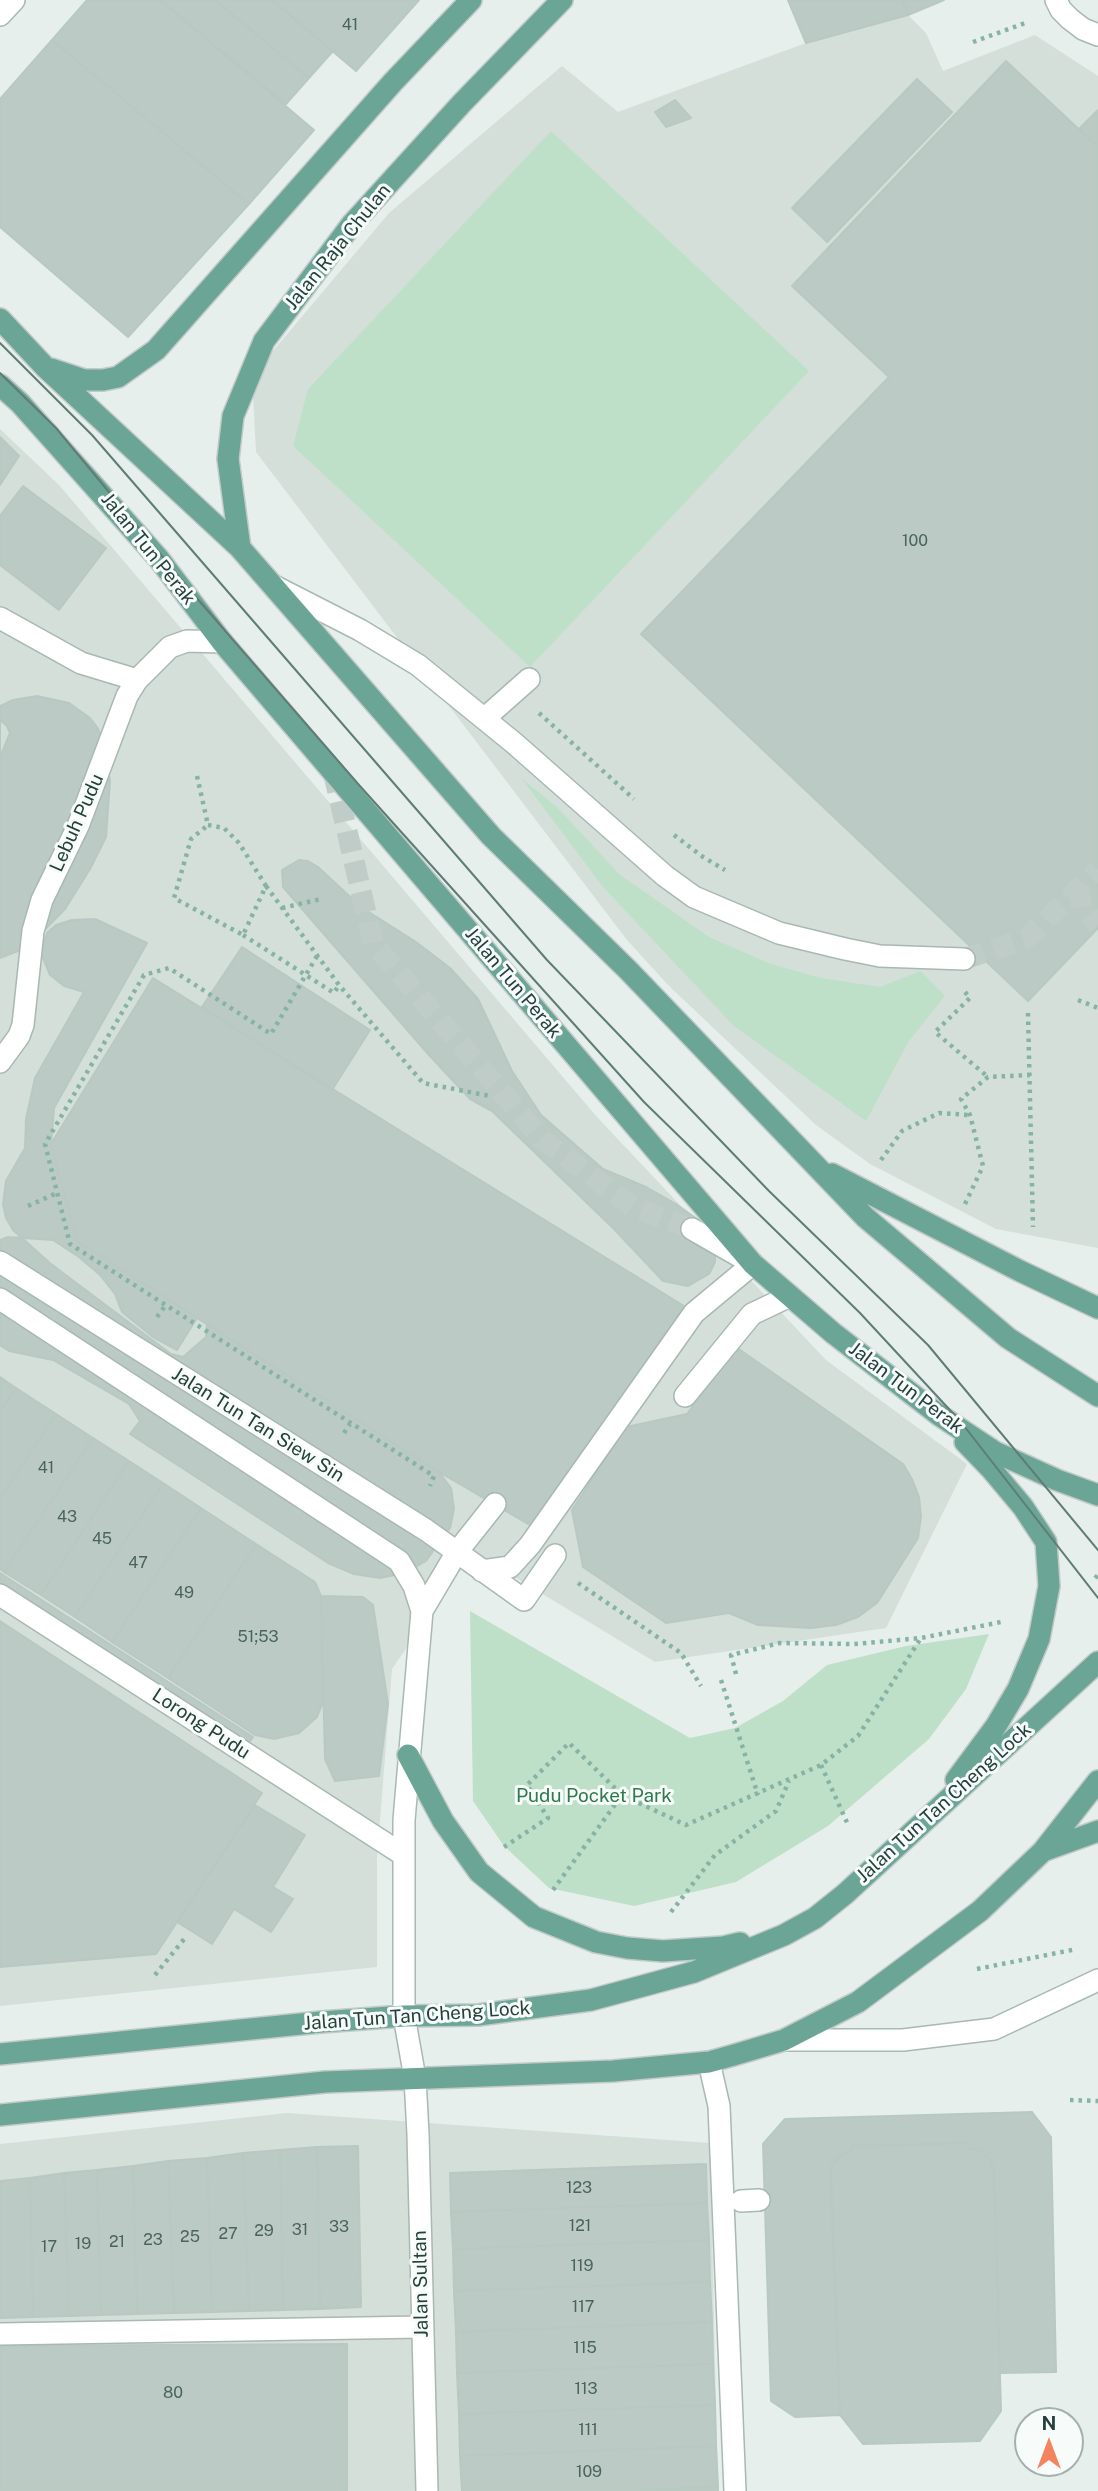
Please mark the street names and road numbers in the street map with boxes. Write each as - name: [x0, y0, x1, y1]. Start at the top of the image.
- street label: Jalan Raja Chulan: [280, 180, 396, 314]
- street label: Jalan Tun Perak: [96, 488, 200, 610]
- street label: Lebuh Pudu: [45, 770, 109, 876]
- street label: Jalan Tun Perak: [460, 923, 566, 1043]
- street label: Jalan Tun Perak: [844, 1338, 968, 1438]
- street label: Jalan Tun Tan Siew Sin: [168, 1363, 348, 1487]
- street label: Lorong Pudu: [148, 1684, 254, 1764]
- street label: Jalan Tun Tan Cheng Lock: [852, 1719, 1036, 1887]
- street label: Jalan Tun Tan Cheng Lock: [303, 1997, 531, 2035]
- street label: Jalan Sultan: [409, 2230, 433, 2338]

